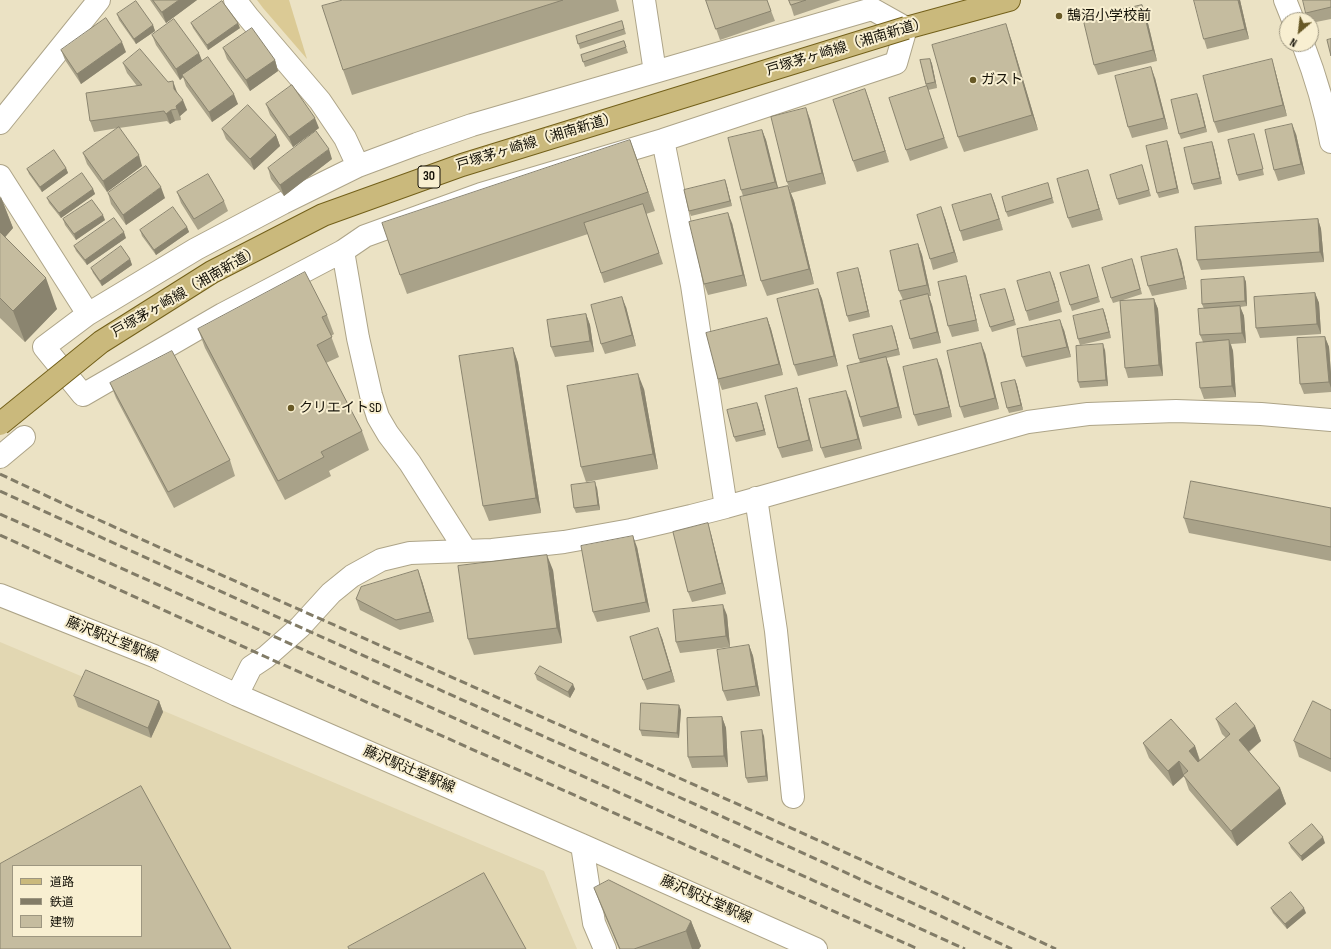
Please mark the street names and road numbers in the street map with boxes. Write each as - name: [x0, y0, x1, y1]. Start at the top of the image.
- street label: 戸塚茅ヶ崎線（湘南新道）: [764, 14, 930, 80]
- street label: 戸塚茅ヶ崎線（湘南新道）: [454, 109, 620, 175]
- road number: 30: [418, 166, 440, 188]
- street label: 戸塚茅ヶ崎線（湘南新道）: [109, 243, 263, 341]
- street label: 藤沢駅辻堂駅線: [63, 614, 161, 666]
- street label: 藤沢駅辻堂駅線: [361, 743, 457, 797]
- street label: 藤沢駅辻堂駅線: [658, 872, 754, 928]

